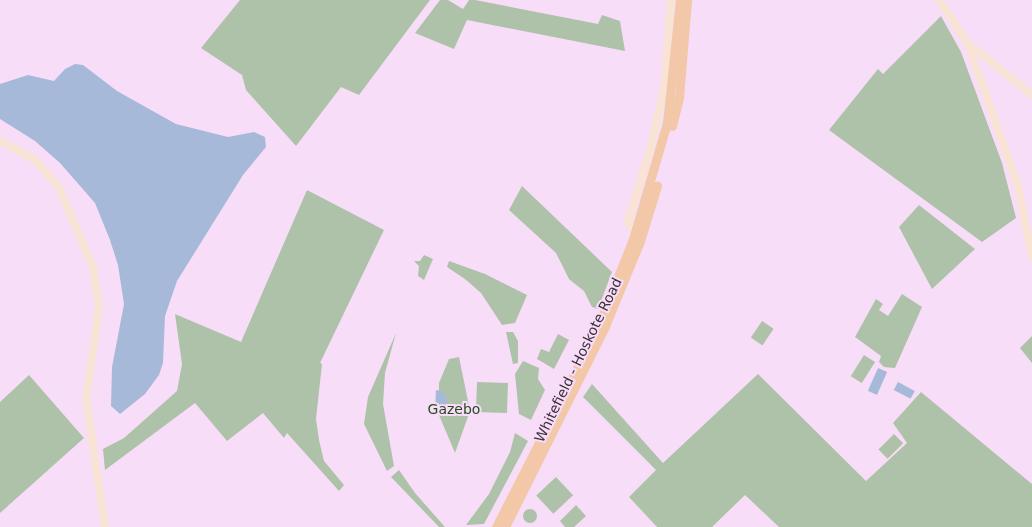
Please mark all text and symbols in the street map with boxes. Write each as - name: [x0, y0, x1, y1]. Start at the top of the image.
- street label: Whitefield - Hoskote Road: [531, 275, 625, 445]
- park label: Gazebo: [428, 401, 480, 417]

